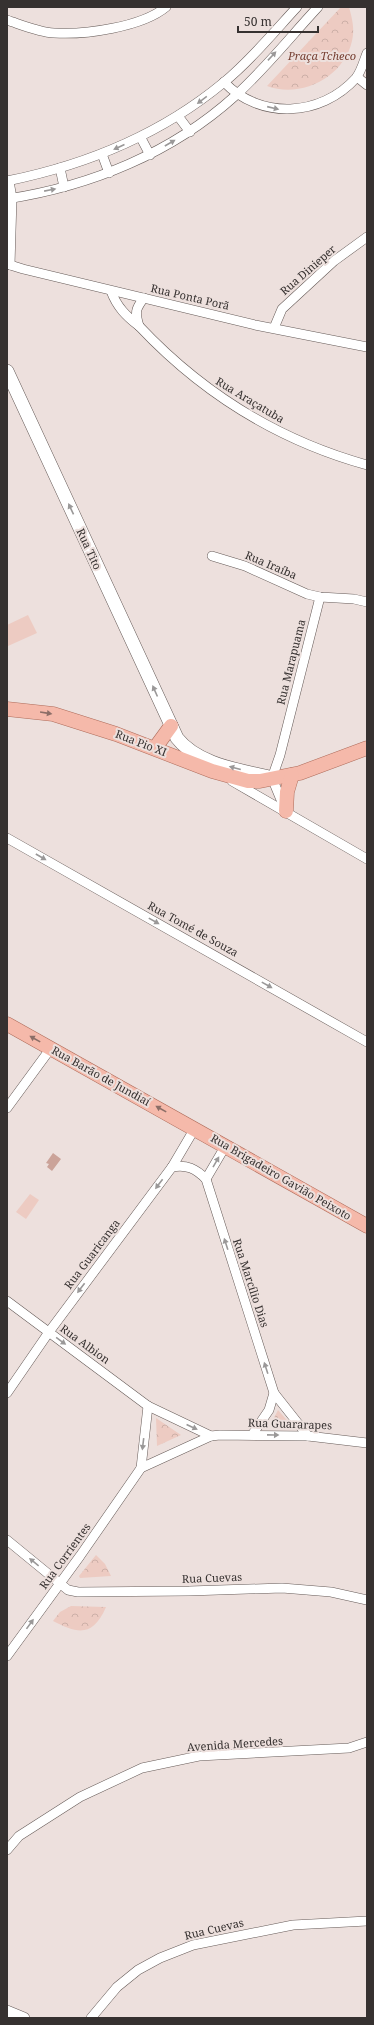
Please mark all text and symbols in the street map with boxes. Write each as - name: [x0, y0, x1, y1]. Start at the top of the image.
- scale bar: [238, 8, 318, 34]
- text: 50 m: [244, 13, 272, 30]
- park label: Praça Tcheco: [287, 48, 356, 63]
- one-way arrow: [268, 51, 277, 62]
- one-way arrow: [196, 96, 207, 104]
- one-way arrow: [267, 105, 279, 111]
- one-way arrow: [164, 139, 176, 146]
- one-way arrow: [113, 144, 125, 151]
- one-way arrow: [44, 187, 56, 193]
- street label: Rua Dinieper: [277, 241, 339, 298]
- street label: Rua Ponta Porã: [149, 280, 231, 313]
- street label: Rua Araçatuba: [213, 373, 287, 426]
- one-way arrow: [68, 504, 74, 515]
- street label: Rua Tito: [73, 526, 105, 572]
- street label: Rua Iraíba: [243, 547, 299, 582]
- street label: Rua Marapuama: [273, 618, 308, 706]
- one-way arrow: [152, 685, 158, 696]
- one-way arrow: [40, 710, 52, 716]
- street label: Rua Pio XI: [113, 726, 169, 759]
- one-way arrow: [228, 765, 240, 771]
- one-way arrow: [35, 853, 47, 860]
- street label: Rua Tomé de Souza: [145, 897, 241, 960]
- one-way arrow: [148, 918, 160, 925]
- one-way arrow: [261, 982, 273, 989]
- one-way arrow: [29, 1036, 41, 1043]
- street label: Rua Barão de Jundiaí: [49, 1042, 154, 1109]
- one-way arrow: [155, 1106, 167, 1112]
- street label: Rua Brigadeiro Gavião Peixoto: [208, 1130, 354, 1223]
- one-way arrow: [212, 1156, 219, 1168]
- one-way arrow: [155, 1179, 163, 1190]
- street label: Rua Guaricanga: [60, 1216, 123, 1292]
- street label: Rua Marcílio Dias: [230, 1236, 273, 1329]
- one-way arrow: [223, 1238, 229, 1250]
- one-way arrow: [77, 1283, 85, 1294]
- street label: Rua Albion: [57, 1320, 113, 1367]
- one-way arrow: [56, 1337, 66, 1345]
- one-way arrow: [262, 1362, 268, 1374]
- street label: Rua Guararapes: [248, 1415, 332, 1432]
- one-way arrow: [187, 1424, 198, 1430]
- one-way arrow: [267, 1432, 280, 1438]
- one-way arrow: [140, 1438, 147, 1450]
- street label: Rua Corrientes: [36, 1520, 94, 1592]
- one-way arrow: [28, 1557, 39, 1566]
- street label: Rua Cuevas: [182, 1569, 242, 1586]
- one-way arrow: [26, 1619, 34, 1630]
- street label: Avenida Mercedes: [187, 1733, 283, 1754]
- street label: Rua Cuevas: [183, 1914, 245, 1943]

